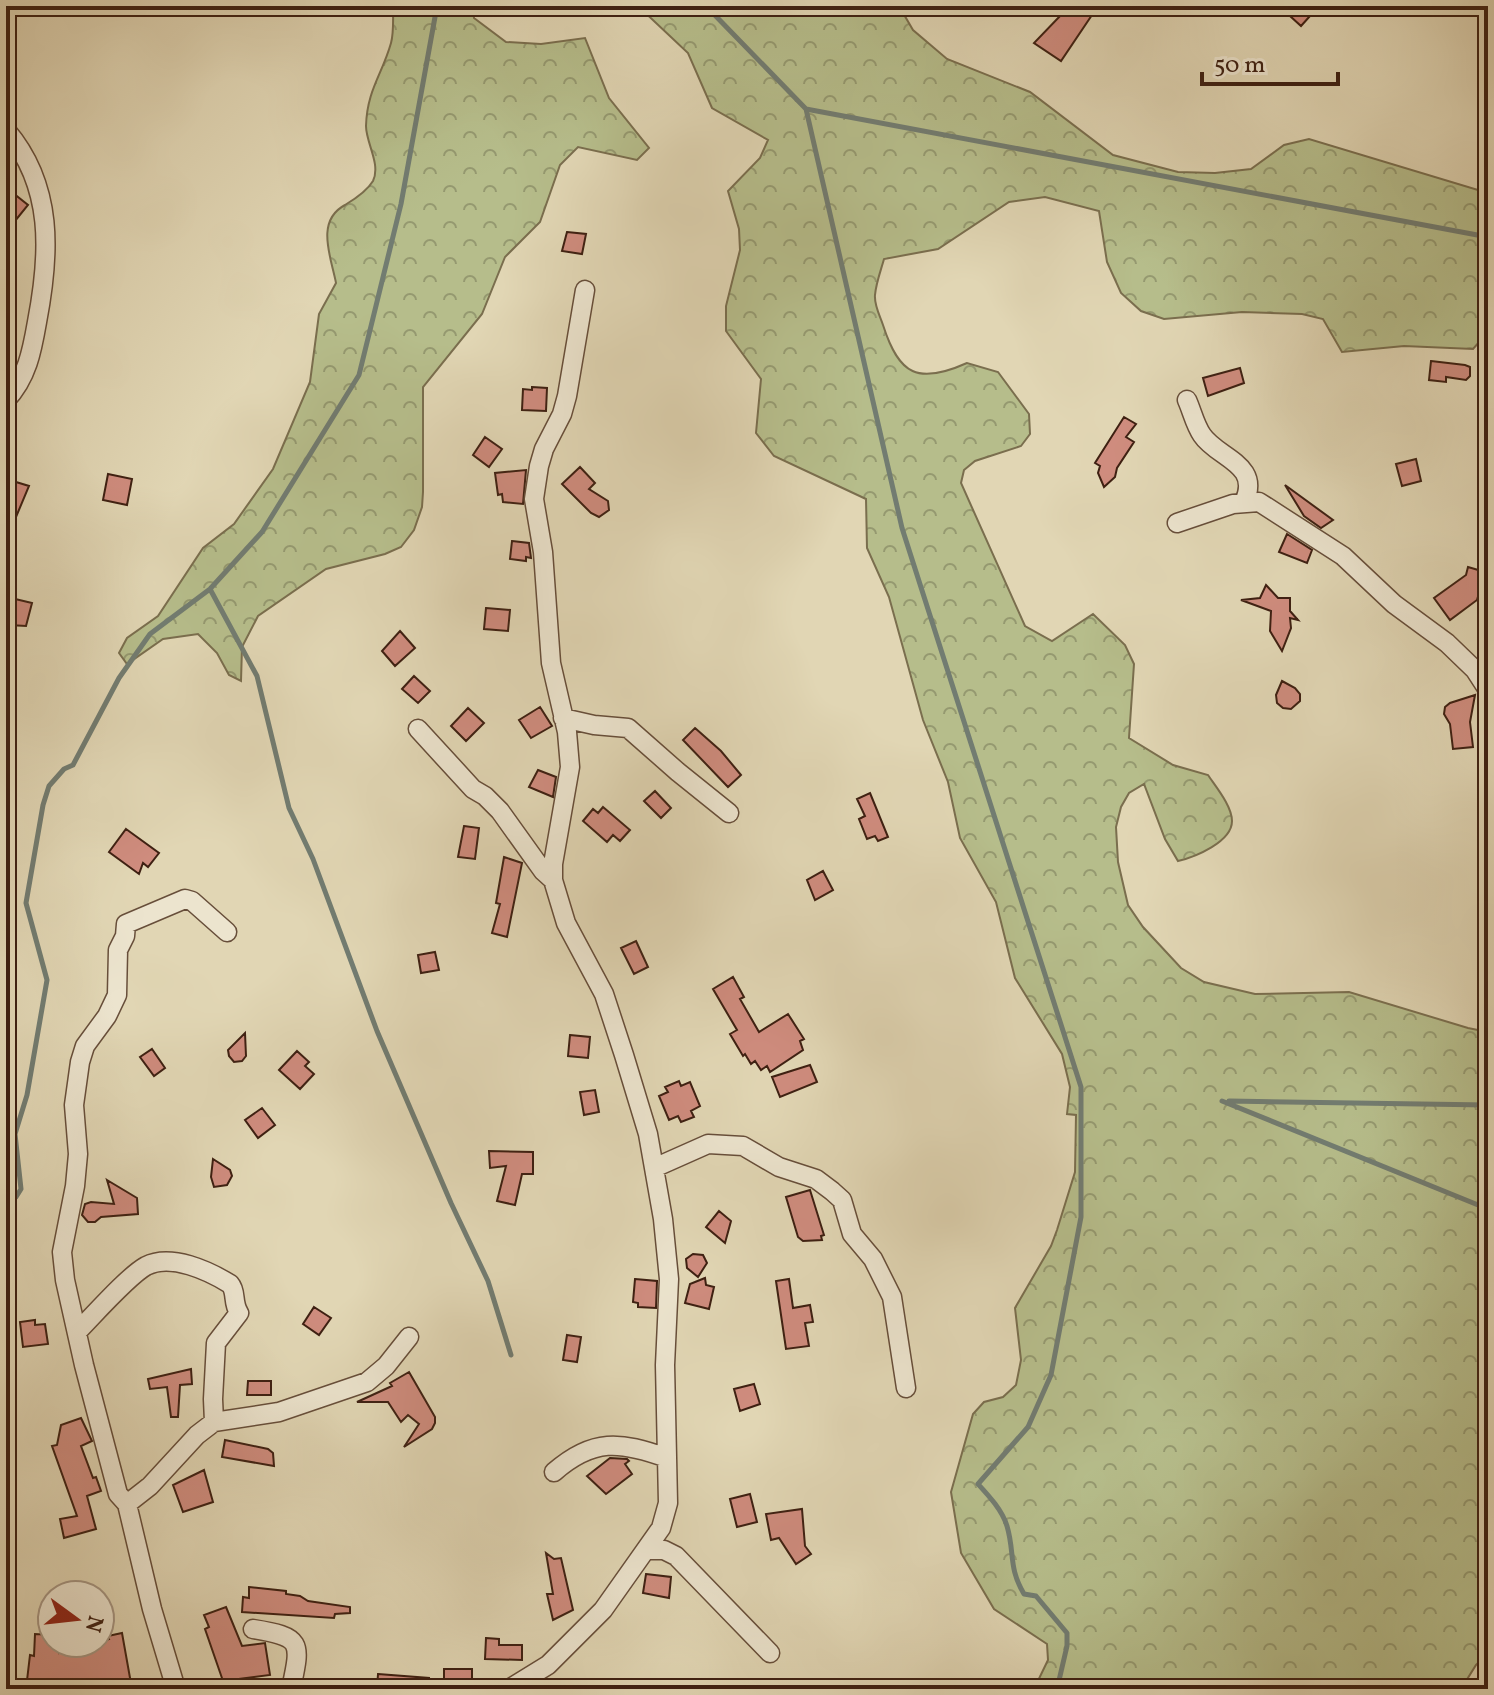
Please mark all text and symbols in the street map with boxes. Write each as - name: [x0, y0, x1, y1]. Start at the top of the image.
- scale bar: [1202, 36, 1338, 86]
- text: 50 m: [1214, 49, 1266, 83]
- north arrow: [36, 1579, 116, 1659]
- text: N: [76, 1612, 110, 1635]

